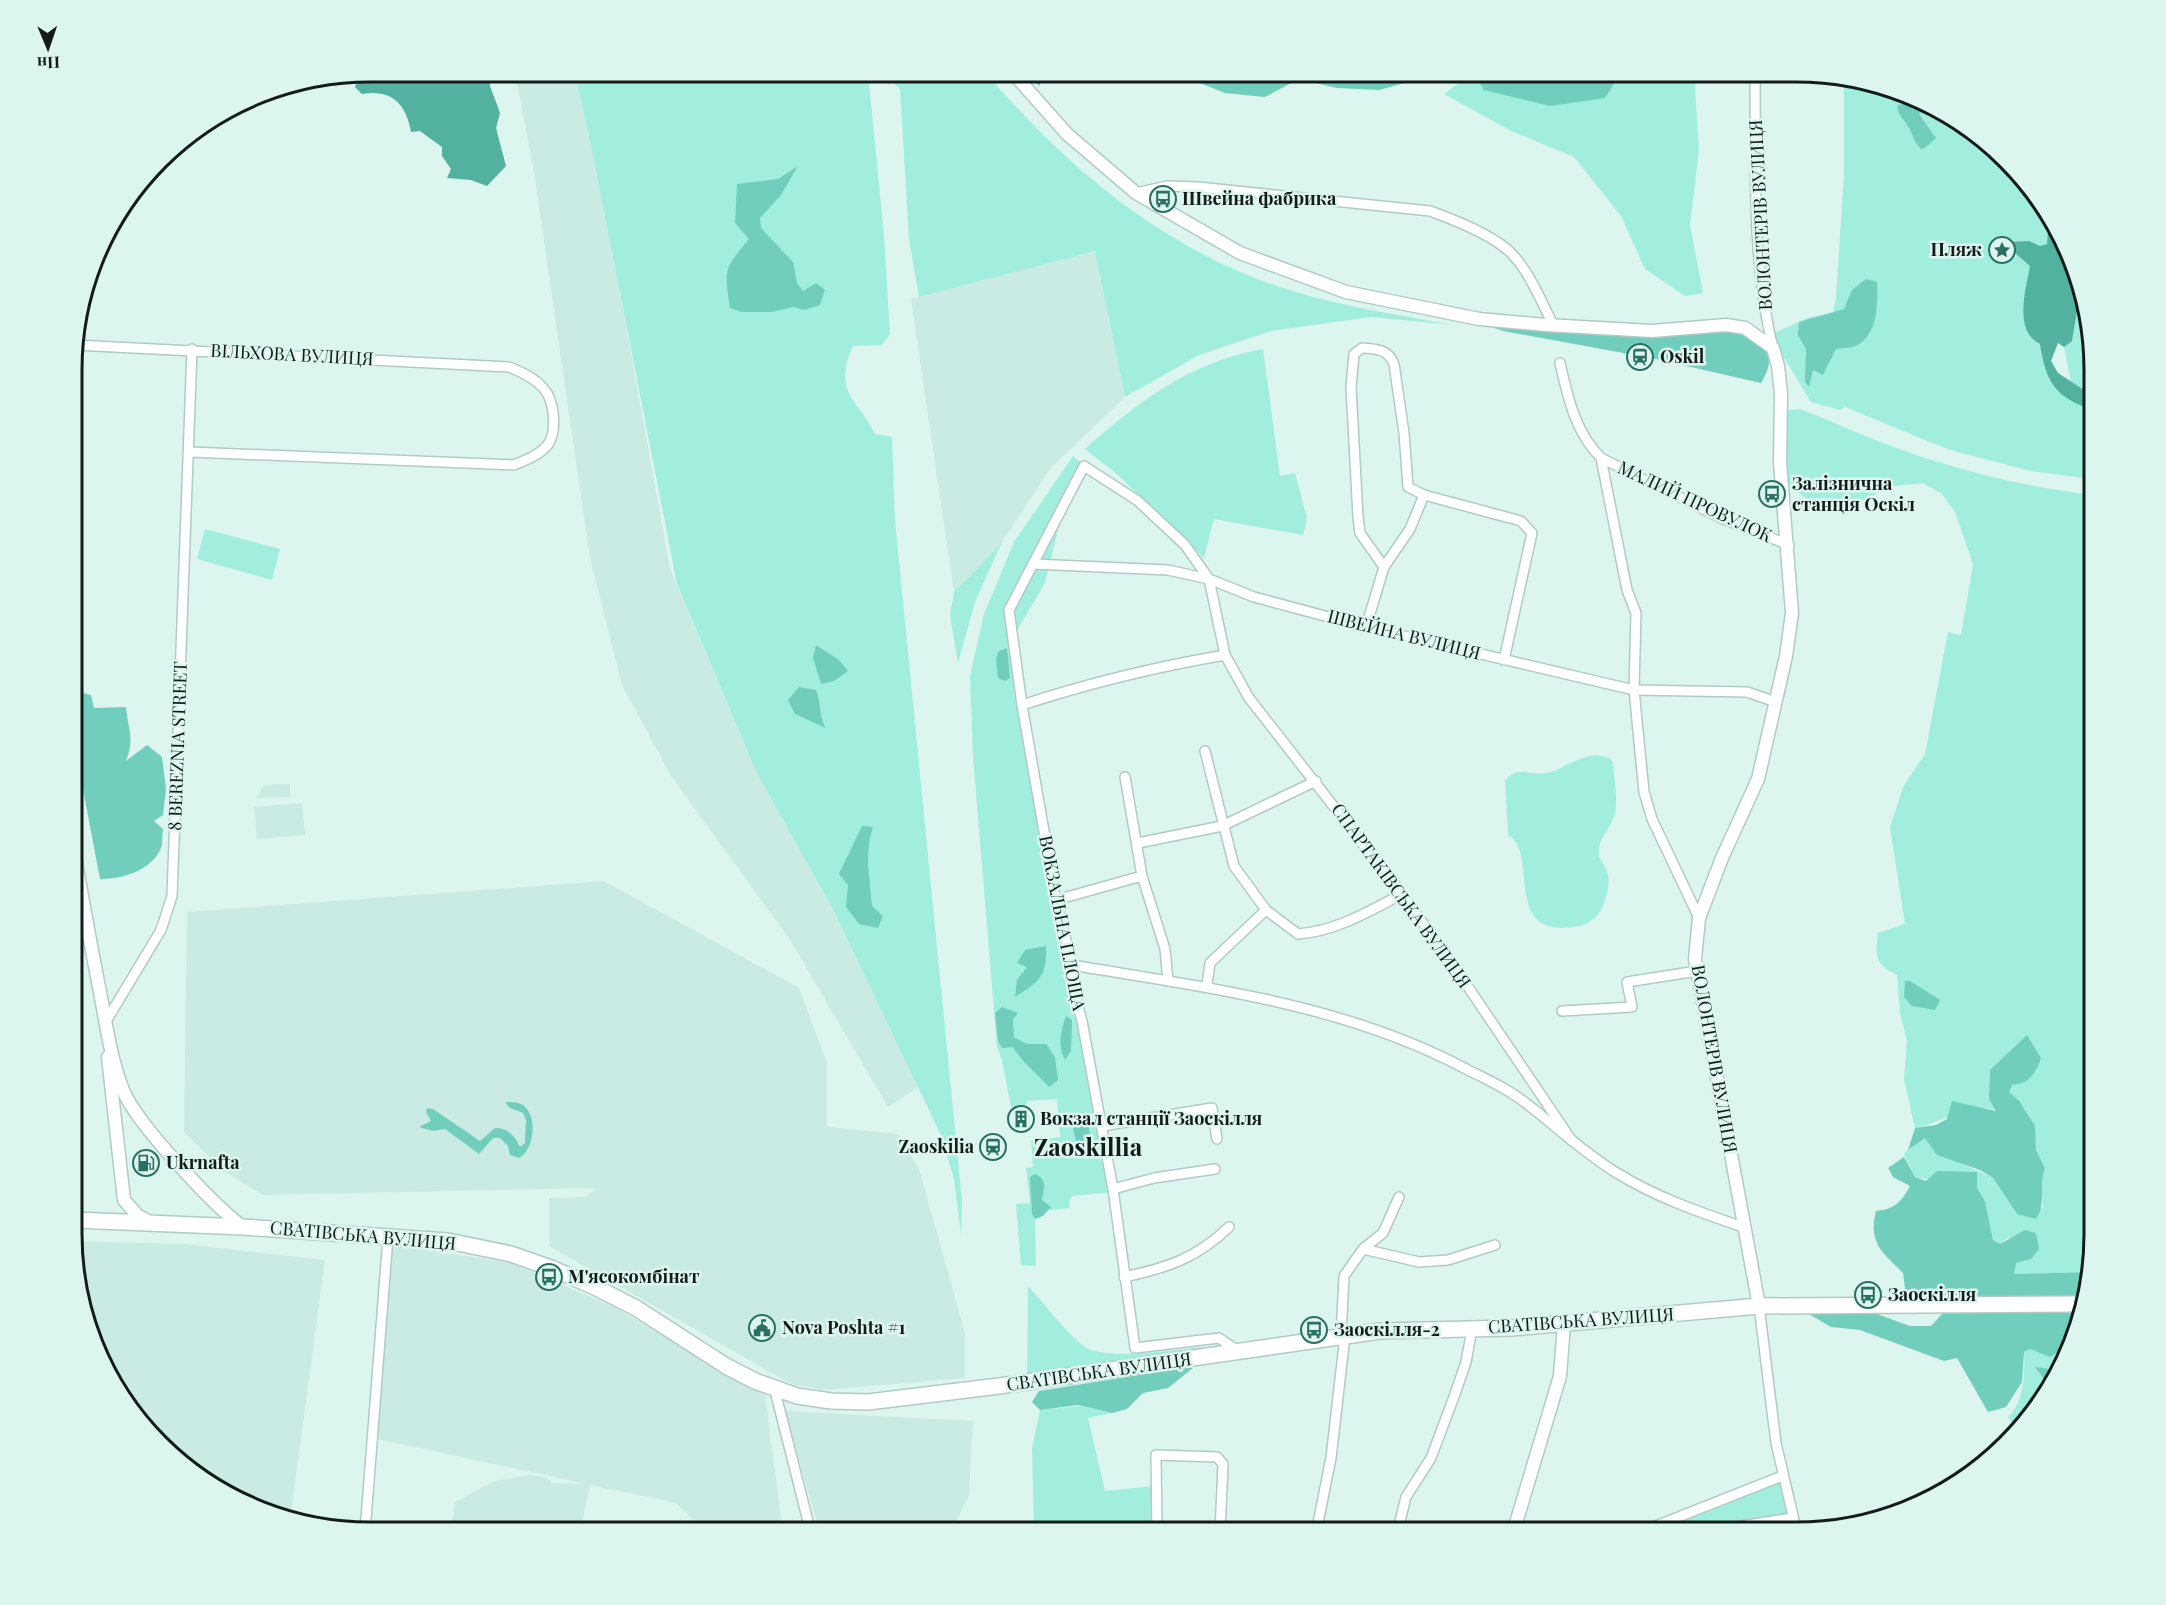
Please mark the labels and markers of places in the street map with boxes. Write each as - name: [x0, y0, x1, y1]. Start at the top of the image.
- bus stop icon: Швейна фабрика: [1148, 184, 1178, 214]
- place label: Швейна фабрика: [1182, 186, 1337, 210]
- place icon: Пляж: [1987, 235, 2017, 265]
- place label: Пляж: [1930, 237, 1982, 261]
- station icon: Oskil: [1625, 342, 1655, 372]
- place label: Oskil: [1660, 344, 1705, 368]
- place label: Залізнична станція Оскіл: [1792, 471, 1915, 516]
- bus stop icon: Залізнична станція Оскіл: [1757, 479, 1787, 509]
- building icon: Вокзал станції Заоскілля: [1006, 1104, 1036, 1134]
- place label: Вокзал станції Заоскілля: [1040, 1106, 1262, 1130]
- station icon: Zaoskilia: [978, 1132, 1008, 1162]
- place label: Zaoskilia: [899, 1134, 975, 1158]
- fuel station icon: Ukrnafta: [131, 1148, 161, 1178]
- place label: Ukrnafta: [166, 1150, 240, 1174]
- bus stop icon: М'ясокомбінат: [534, 1262, 564, 1292]
- place label: М'ясокомбінат: [568, 1264, 700, 1288]
- bus stop icon: Заоскілля: [1853, 1280, 1883, 1310]
- place label: Заоскілля: [1888, 1282, 1976, 1306]
- public building icon: Nova Poshta #1: [747, 1313, 777, 1343]
- place label: Nova Poshta #1: [782, 1315, 906, 1339]
- bus stop icon: Заоскілля-2: [1299, 1315, 1329, 1345]
- place label: Заоскілля-2: [1334, 1317, 1440, 1341]

